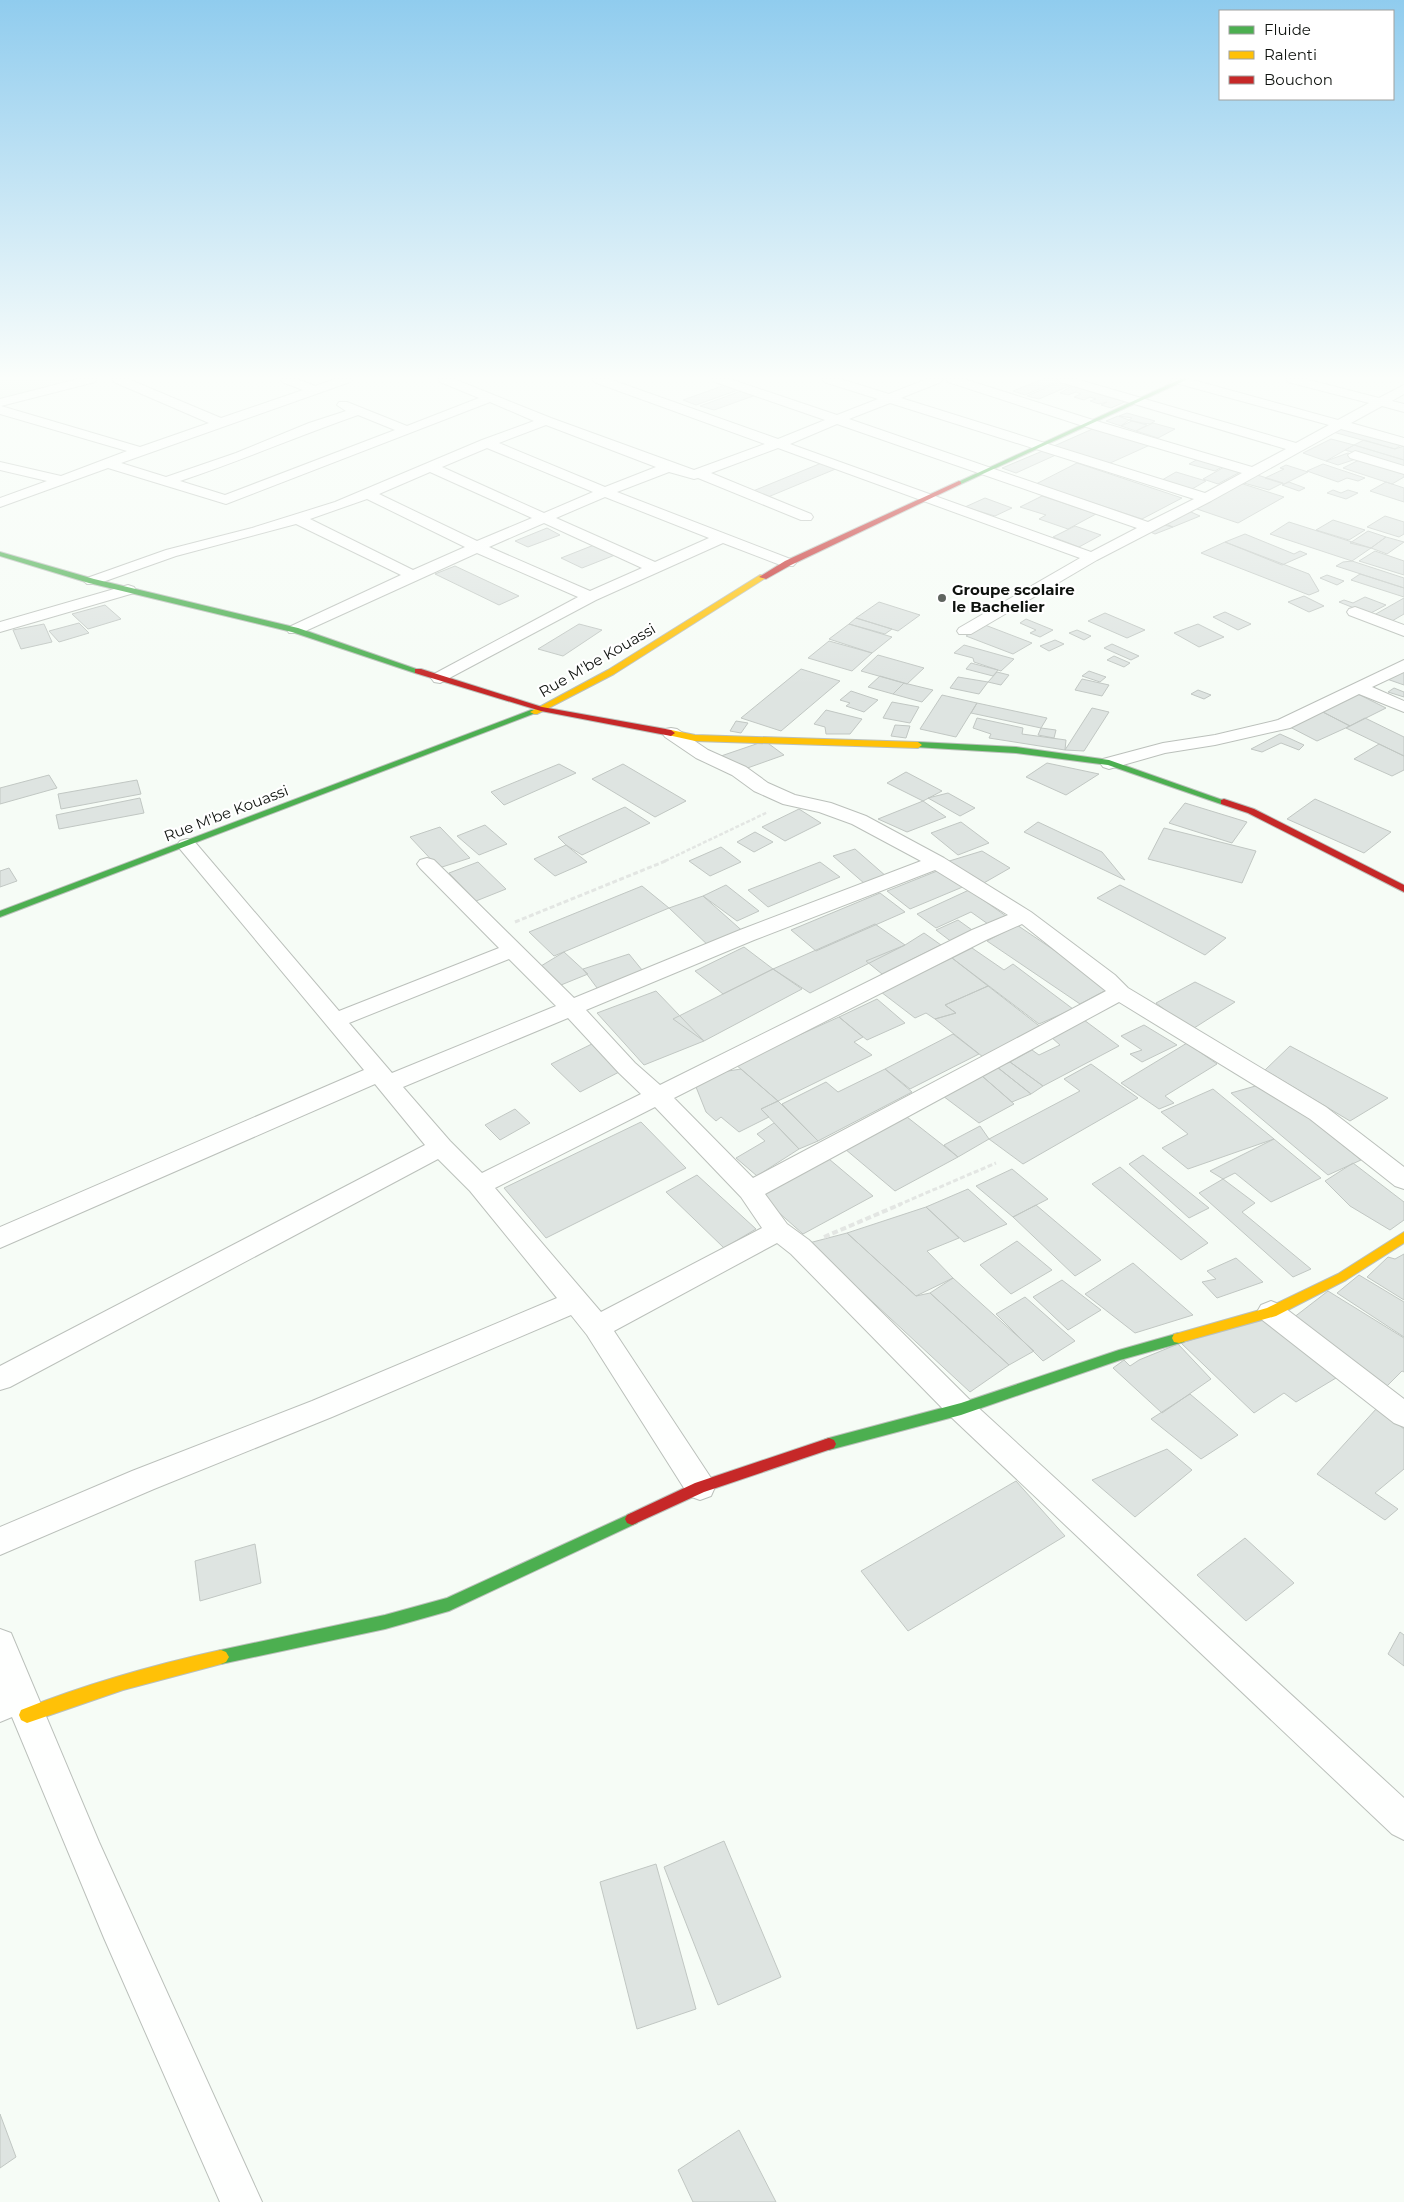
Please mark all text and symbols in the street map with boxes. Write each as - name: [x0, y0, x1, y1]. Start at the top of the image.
- legend: [1219, 10, 1394, 100]
- text: Fluide: [1264, 20, 1311, 39]
- text: Ralenti: [1264, 45, 1317, 64]
- text: Bouchon: [1264, 70, 1333, 89]
- place label: Groupe scolaire le Bachelier: [952, 580, 1075, 616]
- marker: Groupe scolaire le Bachelier: [936, 592, 948, 604]
- street label: Rue M'be Kouassi: [535, 619, 659, 701]
- street label: Rue M'be Kouassi: [161, 781, 291, 845]

